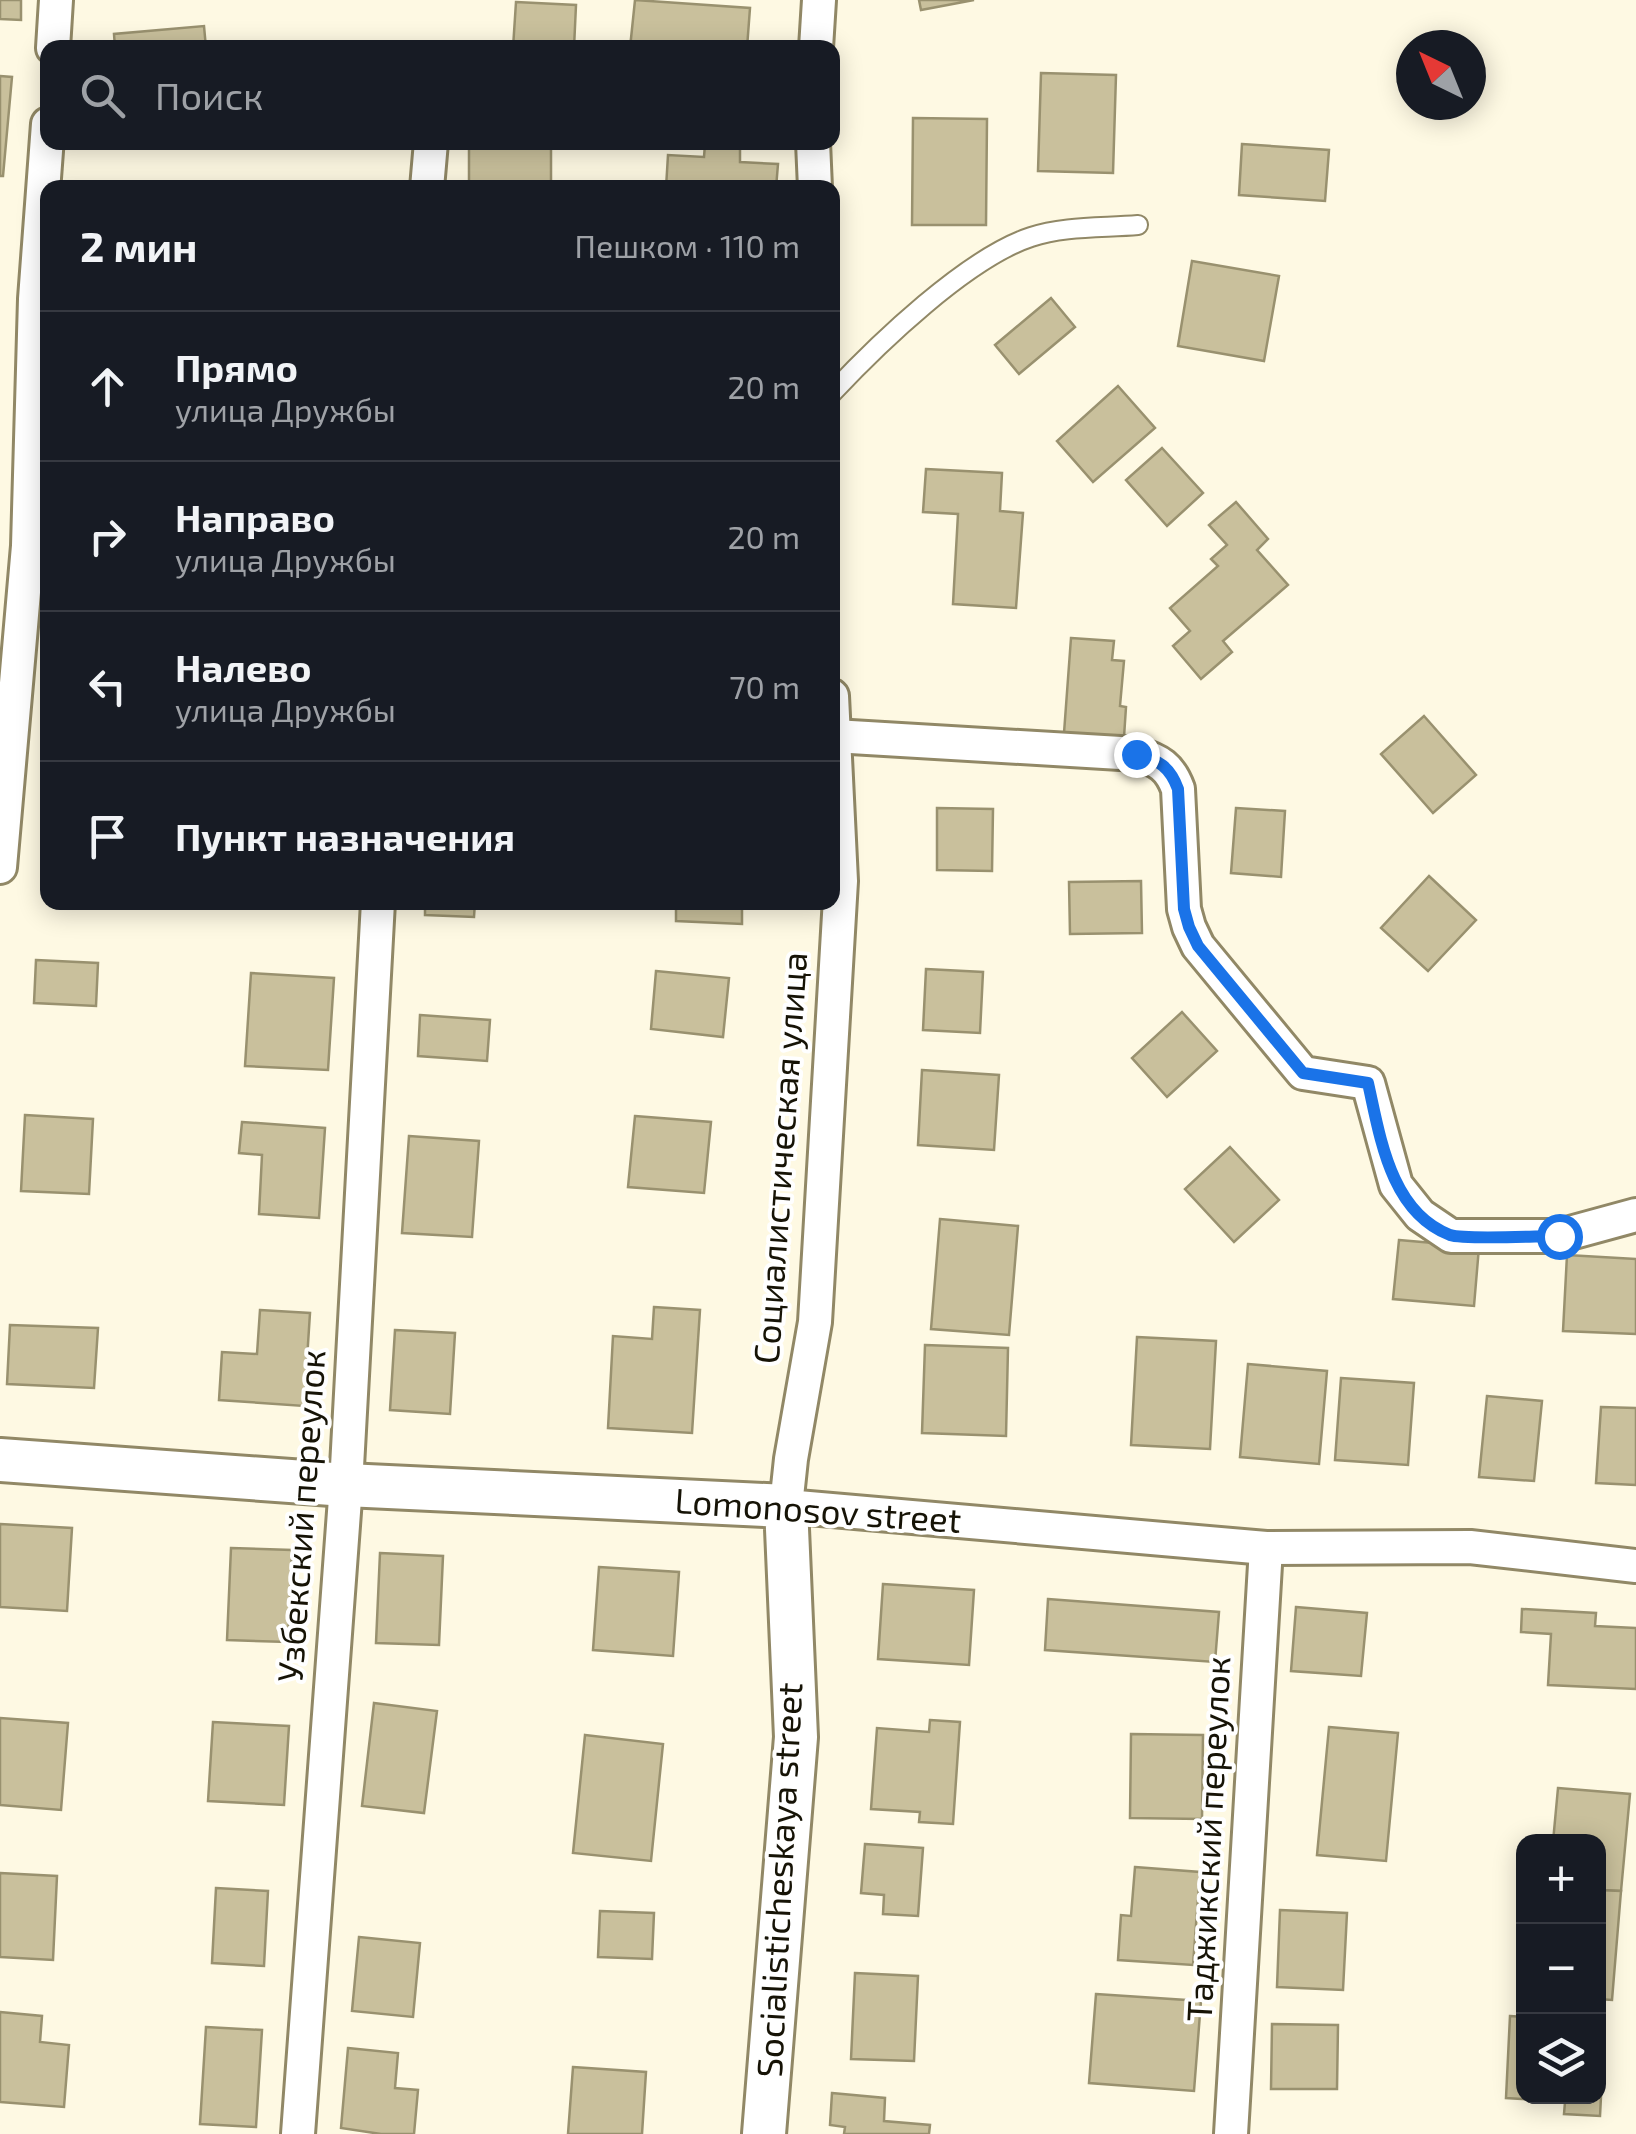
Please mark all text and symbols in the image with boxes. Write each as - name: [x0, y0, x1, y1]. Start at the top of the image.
- north arrow: [1396, 30, 1486, 120]
- search box: [40, 40, 840, 150]
- icon: search: [75, 68, 130, 123]
- text: Поиск: [155, 72, 264, 118]
- text: 2 мин: [80, 220, 197, 270]
- text: Пешком · 110 m: [575, 226, 800, 264]
- text: Прямо: [175, 344, 298, 390]
- icon: ahead: [80, 359, 135, 414]
- text: 20 m: [728, 367, 800, 405]
- text: улица Дружбы: [175, 390, 396, 428]
- text: Направо: [175, 494, 335, 540]
- icon: right: [80, 509, 135, 564]
- text: 20 m: [728, 517, 800, 555]
- text: улица Дружбы: [175, 540, 396, 578]
- text: Налево: [175, 644, 311, 690]
- icon: left: [80, 659, 135, 714]
- text: 70 m: [729, 667, 800, 705]
- text: улица Дружбы: [175, 690, 396, 728]
- route end: [1114, 732, 1160, 778]
- icon: arrive: [80, 809, 135, 864]
- text: Пункт назначения: [175, 813, 515, 859]
- street label: Социалистическая улица: [744, 950, 815, 1365]
- route start: [1537, 1214, 1583, 1260]
- street label: Узбекский переулок: [267, 1348, 334, 1684]
- street label: Lomonosov street: [673, 1478, 963, 1540]
- street label: Таджикский переулок: [1176, 1655, 1239, 2023]
- street label: Socialisticheskaya street: [747, 1681, 809, 2078]
- map controls: [1516, 1834, 1606, 2104]
- button: +: [1516, 1834, 1606, 1924]
- button: −: [1516, 1924, 1606, 2014]
- button: layers: [1516, 2014, 1606, 2104]

